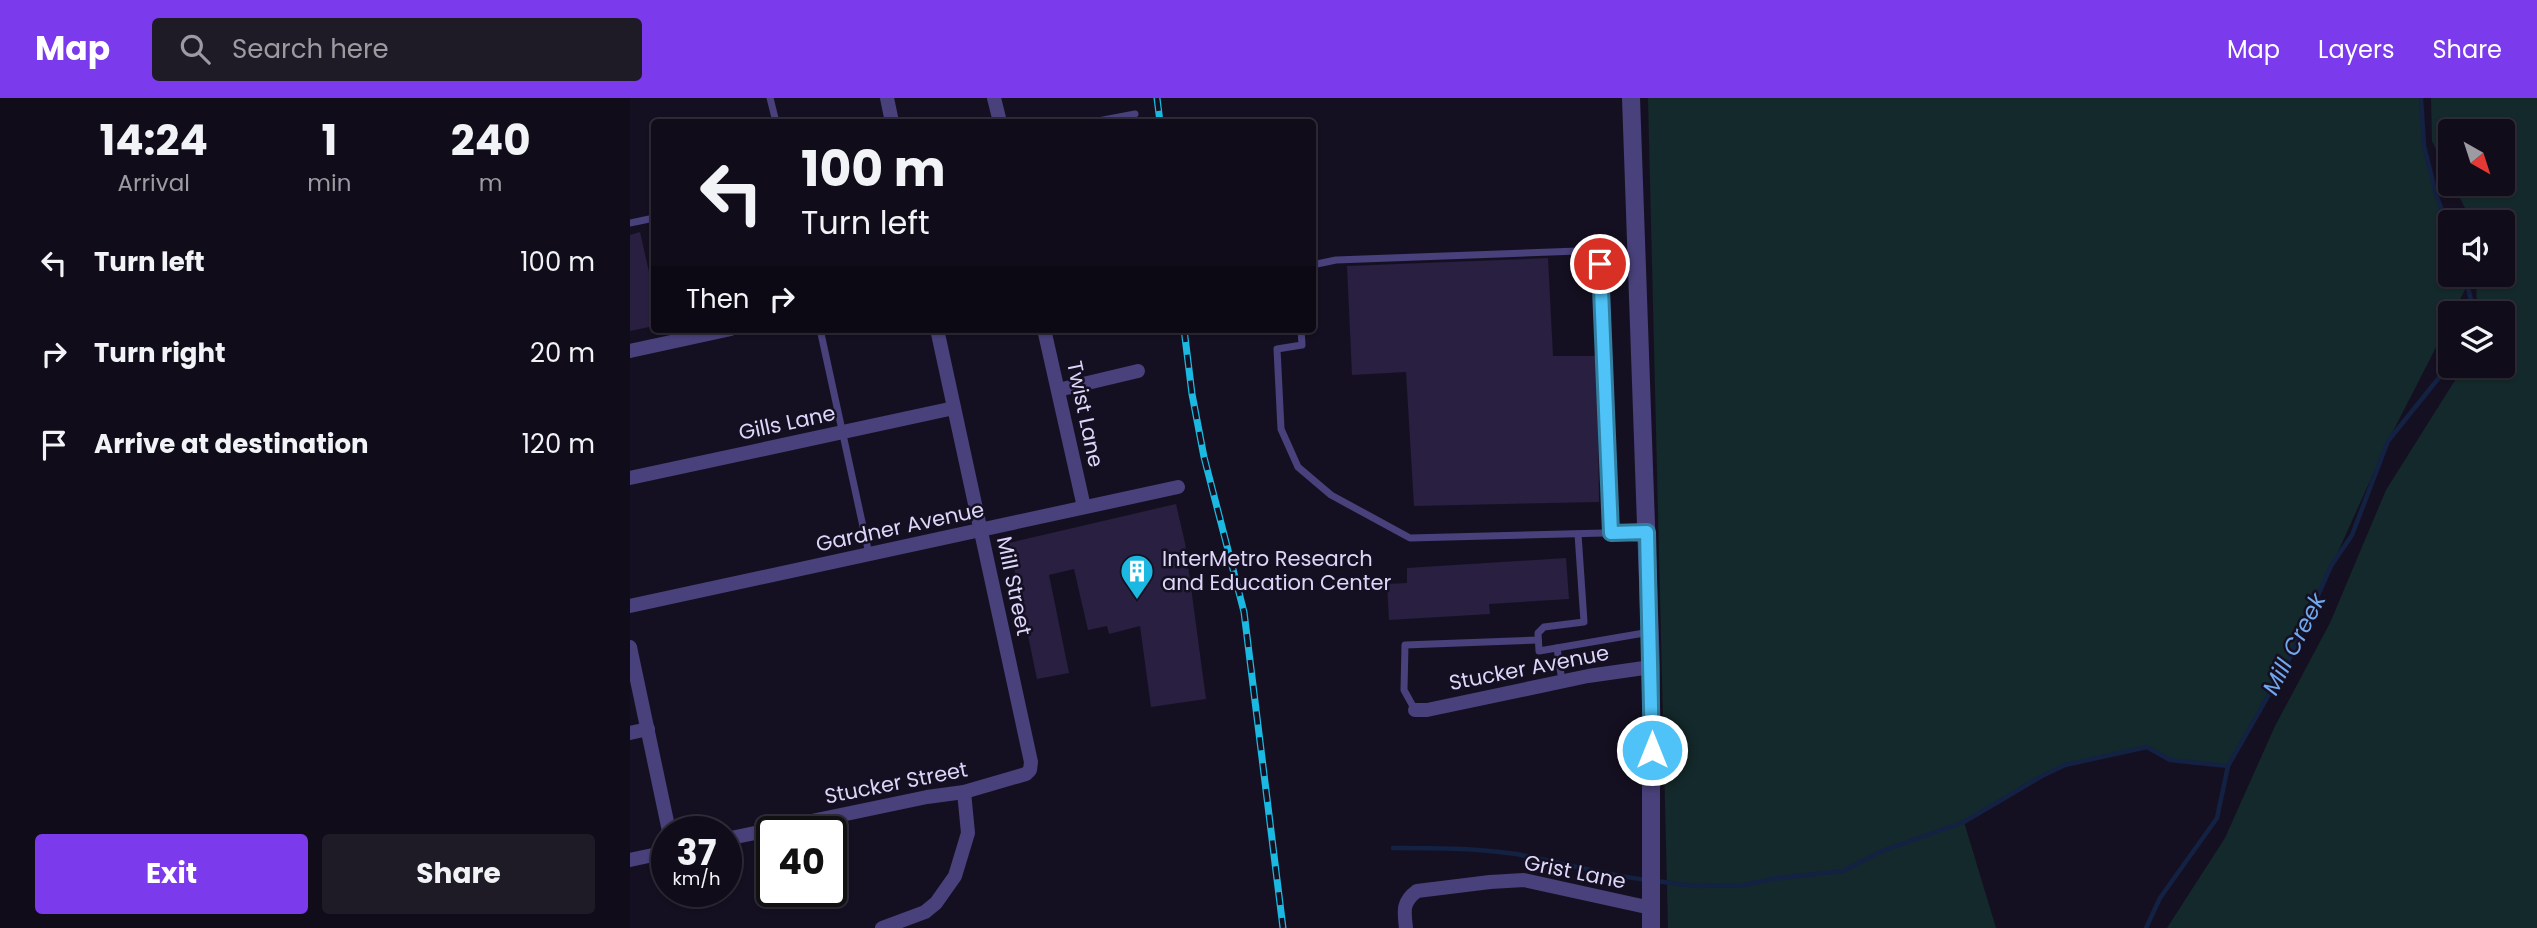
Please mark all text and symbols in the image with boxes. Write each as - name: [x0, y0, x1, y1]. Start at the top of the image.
- search box: [152, 18, 642, 81]
- text: Map: [35, 25, 110, 72]
- icon: search: [176, 30, 214, 68]
- text: Search here: [232, 31, 389, 67]
- text: Map: [2227, 33, 2280, 66]
- text: Layers: [2318, 33, 2394, 66]
- text: Share: [2432, 33, 2502, 66]
- text: 14:24: [99, 111, 208, 170]
- text: 1: [321, 111, 337, 170]
- text: 240: [451, 111, 531, 170]
- north arrow: [2438, 119, 2515, 196]
- map controls: [2438, 119, 2515, 378]
- text: 100 m: [801, 135, 946, 203]
- icon: left: [686, 147, 777, 238]
- text: Arrival: [117, 167, 190, 199]
- text: min: [307, 167, 351, 199]
- text: m: [479, 167, 503, 199]
- text: Turn left: [801, 200, 930, 245]
- button: sound: [2438, 210, 2515, 287]
- pin: [1570, 234, 1630, 294]
- icon: left: [35, 244, 73, 282]
- text: Turn left: [94, 244, 205, 280]
- text: 100 m: [520, 244, 595, 280]
- icon: arrive: [1581, 245, 1619, 283]
- icon: right: [763, 280, 801, 318]
- text: Then: [686, 281, 749, 317]
- button: layers: [2438, 301, 2515, 378]
- icon: right: [35, 335, 73, 373]
- text: Turn right: [94, 335, 226, 371]
- text: 20 m: [530, 335, 595, 371]
- street label: Twist Lane: [1060, 358, 1111, 470]
- street label: Gills Lane: [736, 398, 838, 447]
- icon: arrive: [35, 426, 73, 464]
- text: Arrive at destination: [94, 426, 369, 462]
- text: 120 m: [522, 426, 595, 462]
- street label: Gardner Avenue: [813, 495, 987, 559]
- street label: Mill Street: [990, 534, 1039, 638]
- place label: InterMetro Research and Education Center: [1162, 544, 1391, 597]
- building icon: InterMetro Research and Education Center: [1118, 552, 1156, 601]
- water label: Mill Creek: [2255, 587, 2334, 700]
- street label: Stucker Avenue: [1446, 638, 1611, 697]
- position arrow: [1615, 713, 1689, 787]
- street label: Stucker Street: [822, 754, 970, 811]
- speed limit sign: 40: [756, 816, 847, 907]
- text: 37: [677, 828, 716, 877]
- button: Exit: [35, 834, 308, 914]
- button: Share: [322, 834, 595, 914]
- street label: Grist Lane: [1522, 847, 1629, 896]
- text: km/h: [673, 866, 720, 891]

